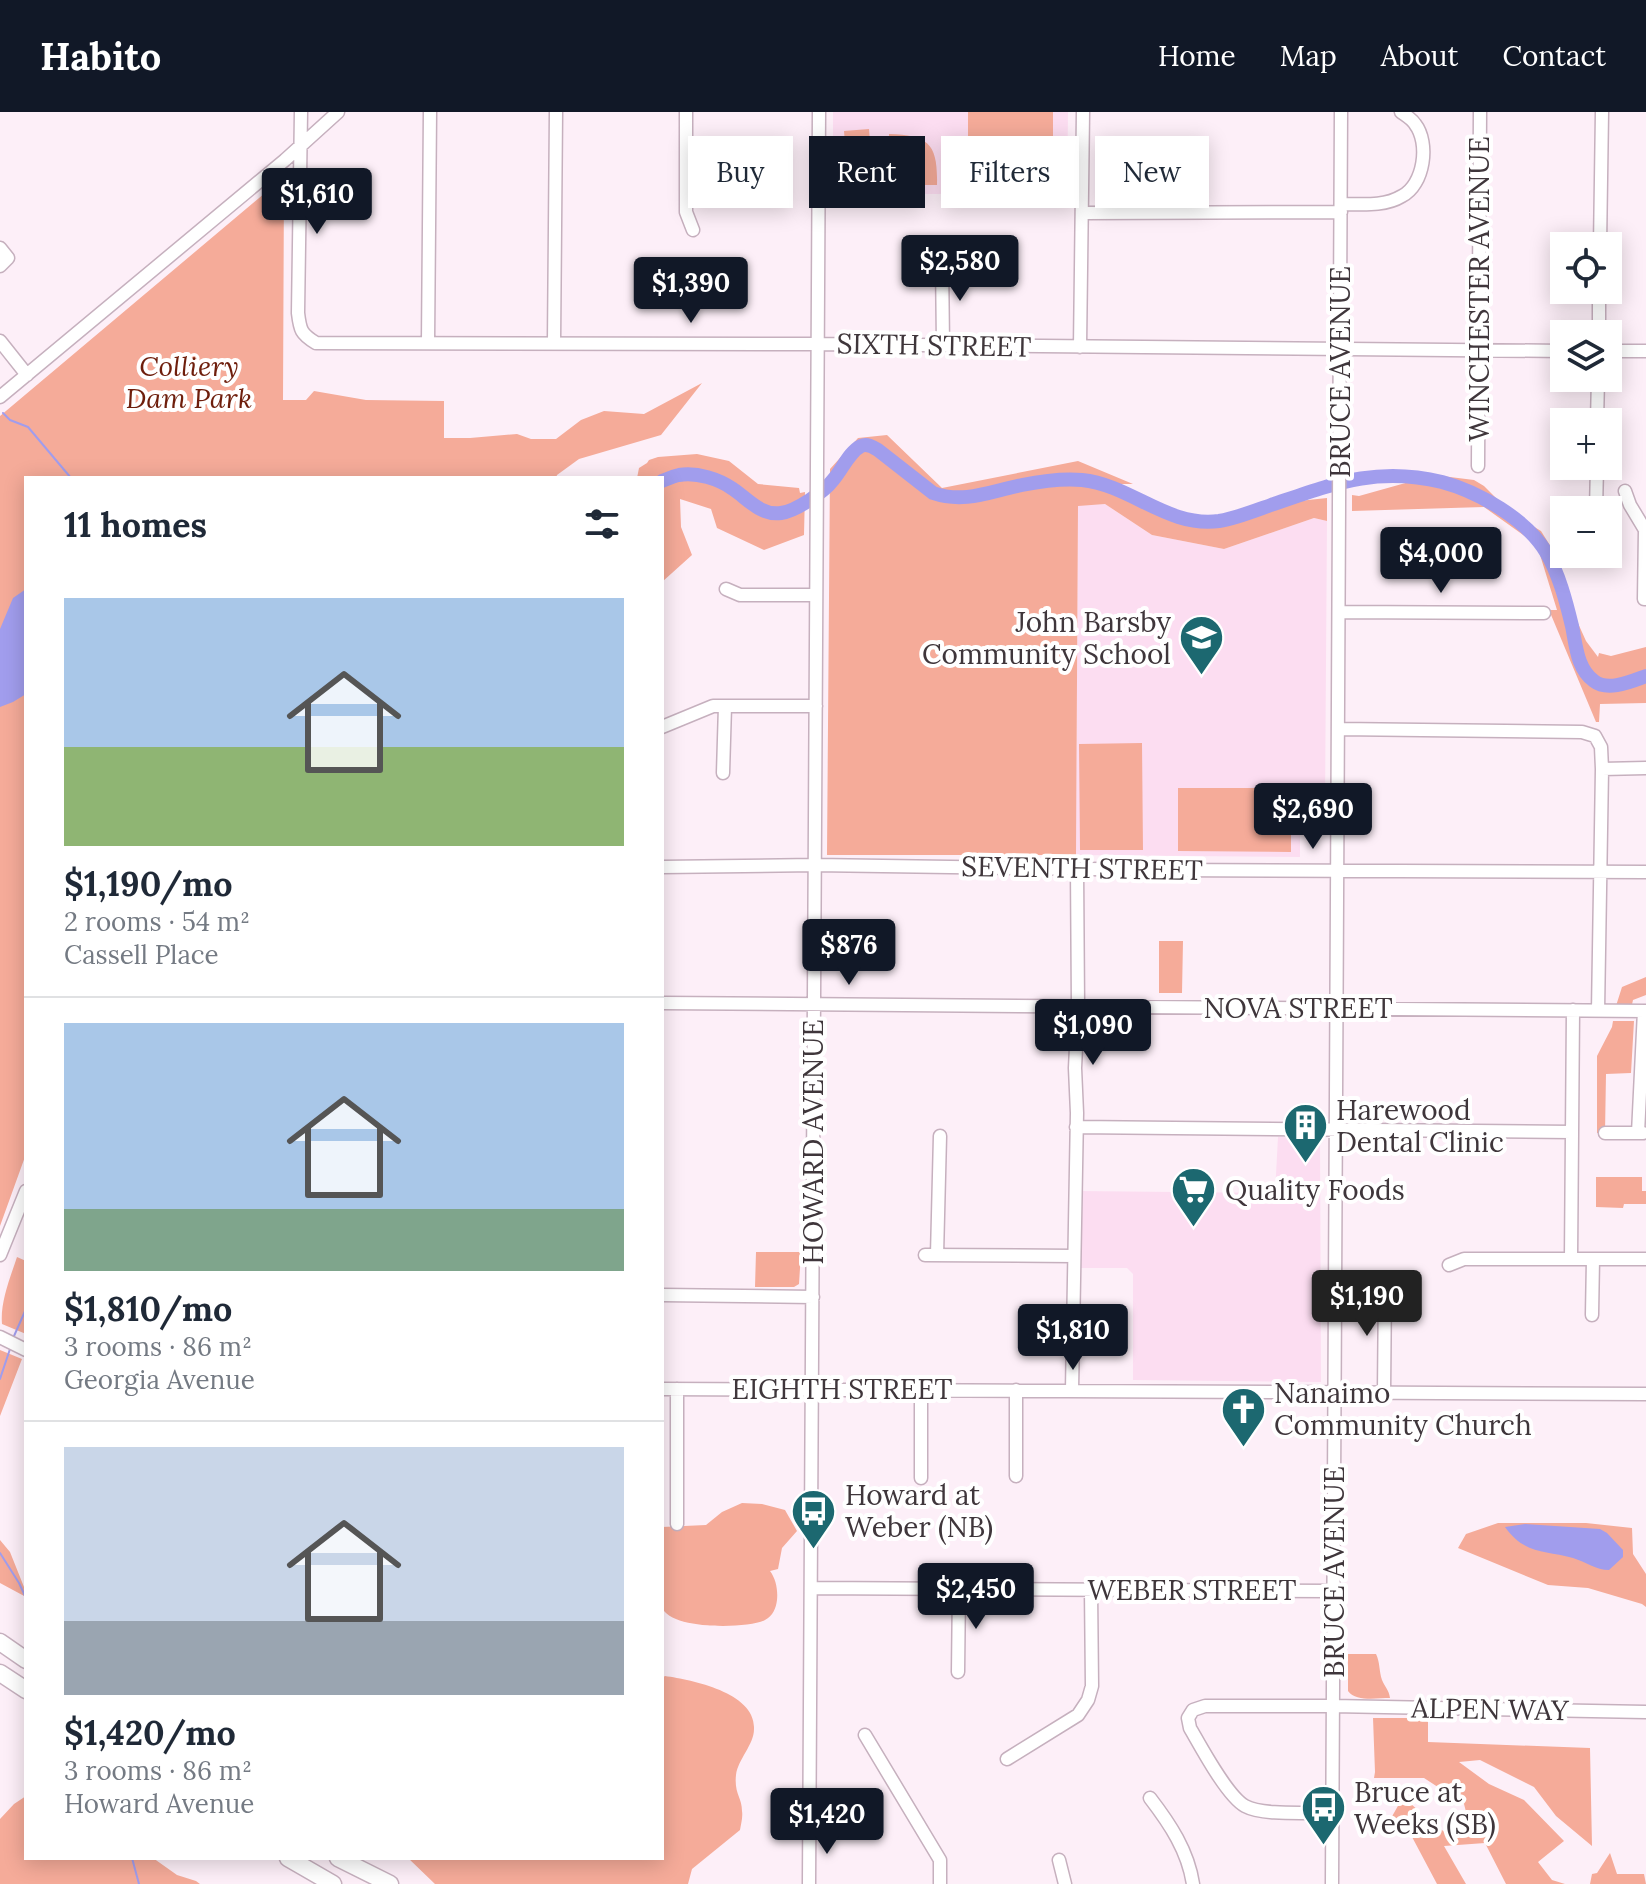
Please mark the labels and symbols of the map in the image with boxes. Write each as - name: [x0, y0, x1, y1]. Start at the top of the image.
- street label: WINCHESTER AVENUE: [1461, 136, 1497, 442]
- pin: $1,610: [252, 168, 382, 236]
- pin: $2,580: [895, 235, 1025, 303]
- pin: $1,390: [626, 257, 756, 325]
- street label: BRUCE AVENUE: [1322, 266, 1358, 478]
- street label: SIXTH STREET: [836, 325, 1032, 365]
- park label: Colliery Dam Park: [126, 348, 252, 416]
- pin: $4,000: [1376, 527, 1506, 595]
- place label: John Barsby Community School: [922, 604, 1171, 672]
- school or university icon: John Barsby Community School: [1178, 614, 1226, 677]
- pin: $2,690: [1248, 783, 1378, 851]
- street label: SEVENTH STREET: [961, 848, 1203, 888]
- pin: $876: [802, 919, 896, 987]
- street label: NOVA STREET: [1203, 990, 1393, 1026]
- pin: $1,090: [1028, 999, 1158, 1067]
- street label: HOWARD AVENUE: [795, 1019, 831, 1265]
- place label: Harewood Dental Clinic: [1336, 1092, 1504, 1160]
- building icon: Harewood Dental Clinic: [1281, 1102, 1329, 1165]
- supermarket icon: Quality Foods: [1170, 1166, 1218, 1229]
- place label: Quality Foods: [1225, 1172, 1405, 1208]
- pin: $1,190: [1302, 1270, 1432, 1338]
- pin: $1,810: [1008, 1304, 1138, 1372]
- street label: EIGHTH STREET: [732, 1371, 953, 1407]
- place label: Nanaimo Community Church: [1274, 1375, 1532, 1443]
- church icon: Nanaimo Community Church: [1219, 1385, 1267, 1448]
- street label: BRUCE AVENUE: [1316, 1466, 1352, 1678]
- place label: Howard at Weber (NB): [845, 1477, 993, 1545]
- bus stop icon: Howard at Weber (NB): [790, 1487, 838, 1550]
- pin: $2,450: [911, 1563, 1041, 1631]
- street label: WEBER STREET: [1088, 1572, 1297, 1608]
- street label: ALPEN WAY: [1410, 1690, 1570, 1728]
- place label: Bruce at Weeks (SB): [1354, 1774, 1496, 1842]
- bus stop icon: Bruce at Weeks (SB): [1299, 1784, 1347, 1847]
- pin: $1,420: [762, 1788, 892, 1856]

